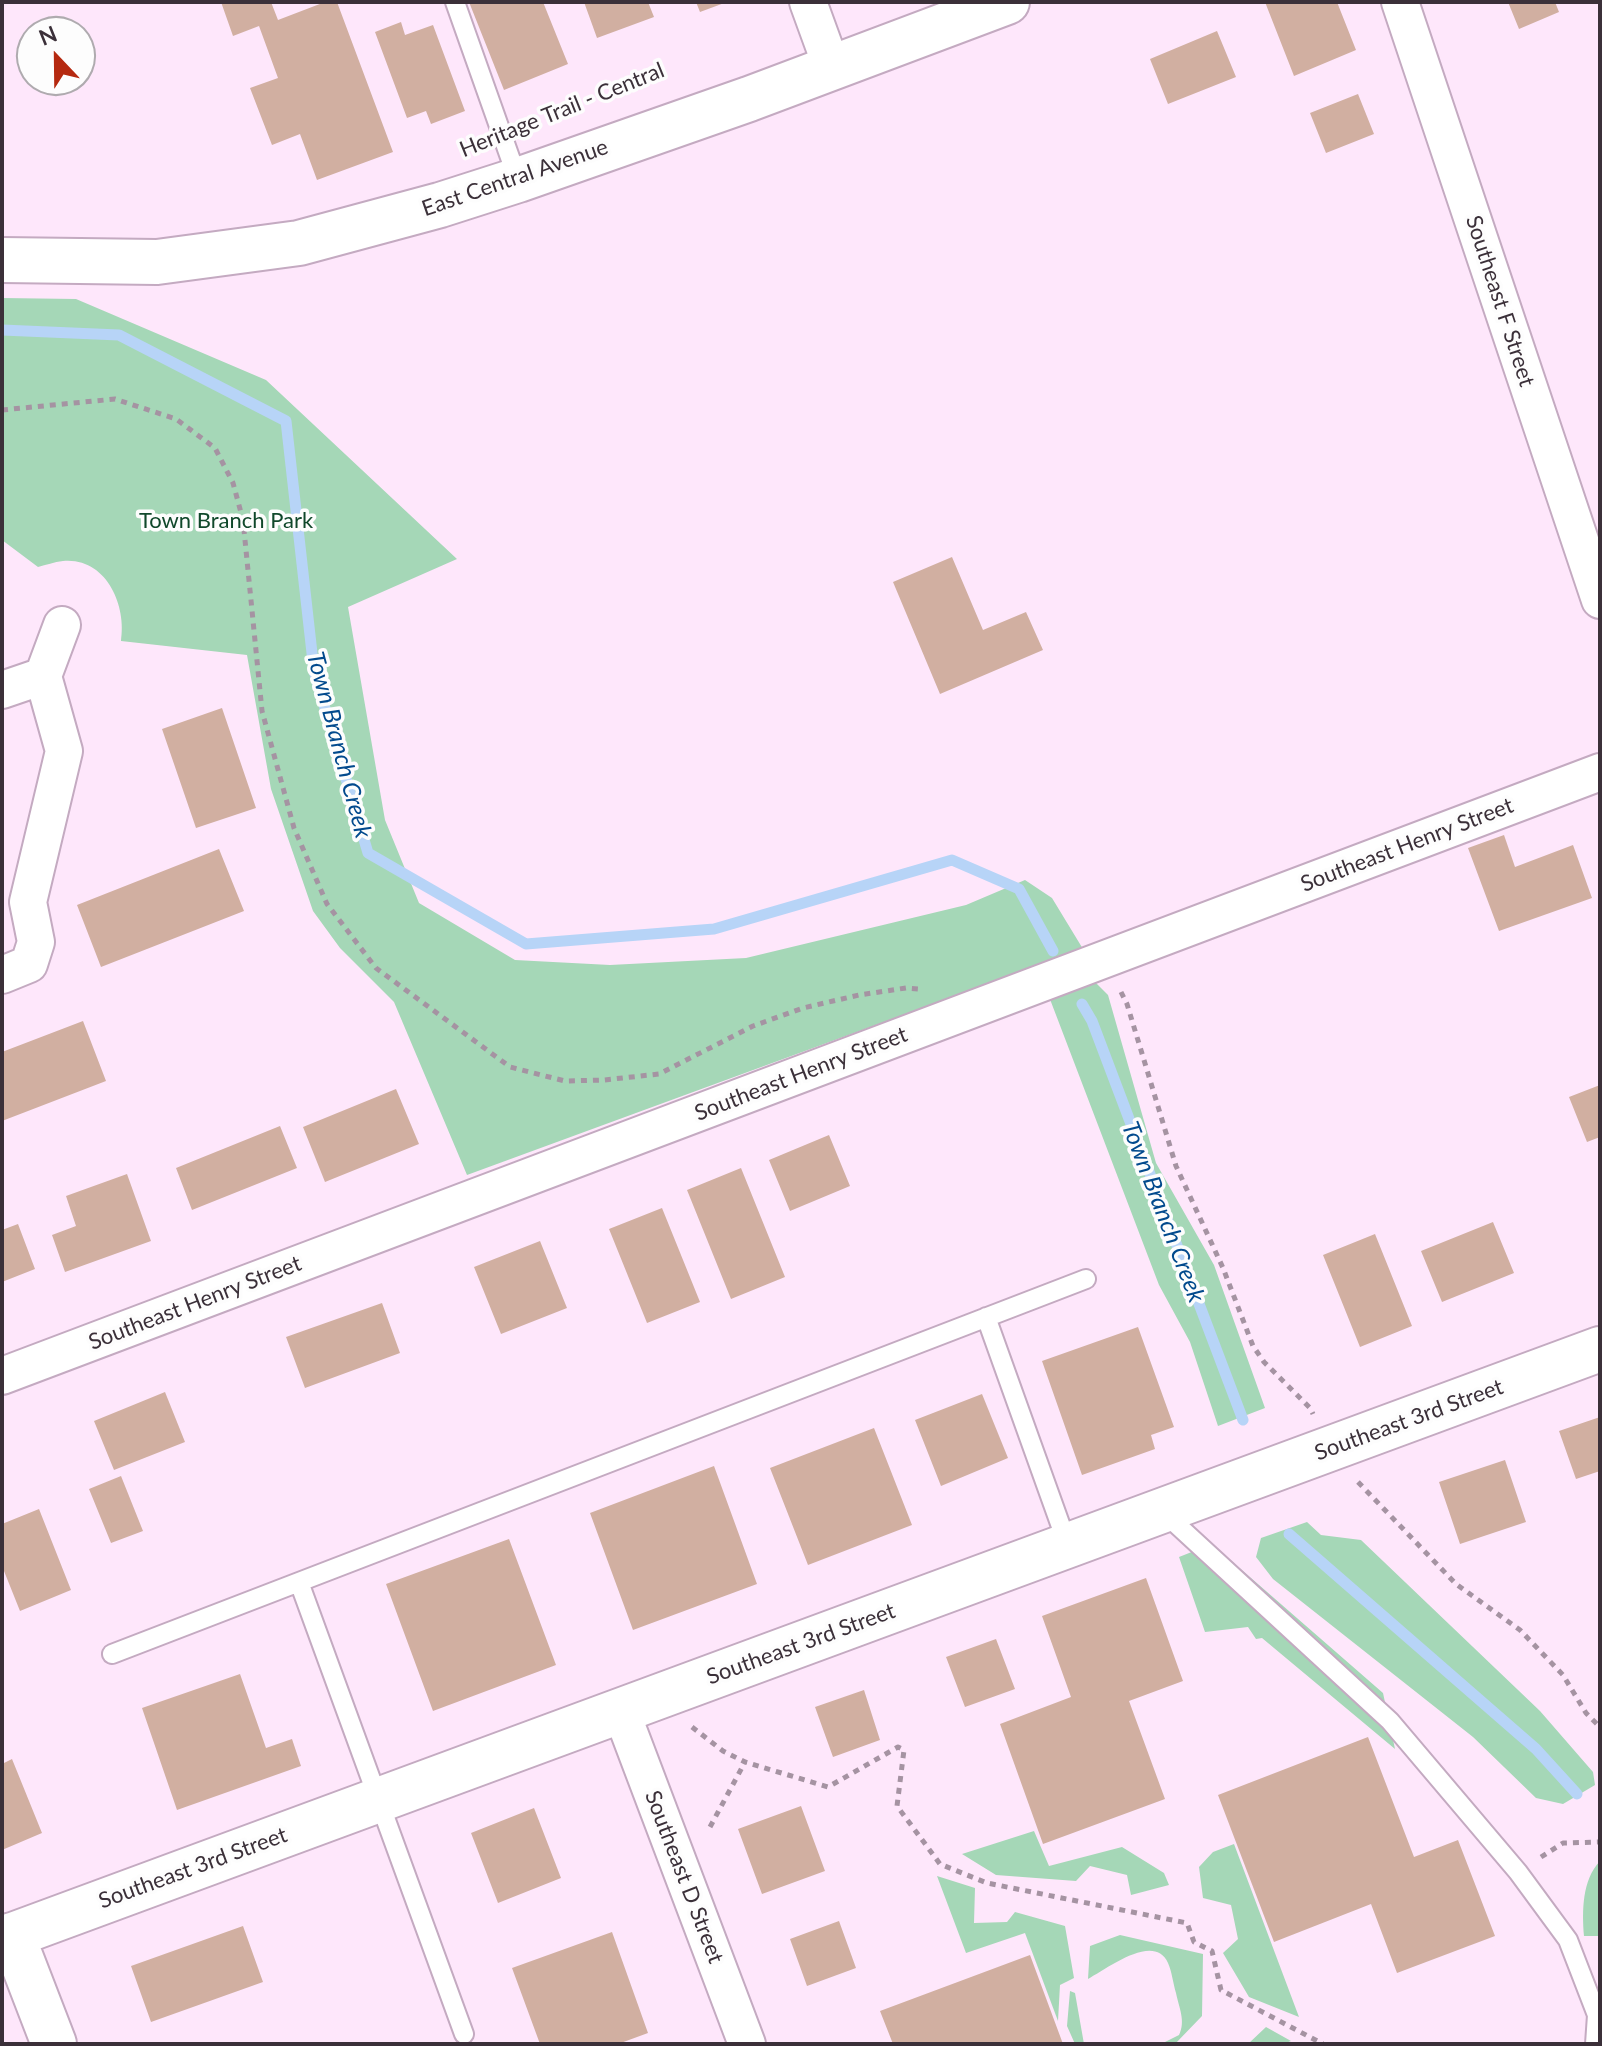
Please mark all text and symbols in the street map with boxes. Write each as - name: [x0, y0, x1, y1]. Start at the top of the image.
- north arrow: [16, 16, 96, 96]
- text: N: [35, 19, 60, 51]
- street label: Heritage Trail - Central: [456, 57, 668, 163]
- street label: East Central Avenue: [418, 134, 612, 222]
- street label: Southeast F Street: [1460, 212, 1540, 390]
- park label: Town Branch Park: [139, 508, 313, 534]
- water label: Town Branch Creek: [300, 649, 378, 841]
- street label: Southeast Henry Street: [1297, 792, 1517, 898]
- street label: Southeast Henry Street: [691, 1021, 911, 1127]
- water label: Town Branch Creek: [1115, 1118, 1211, 1306]
- street label: Southeast Henry Street: [85, 1250, 305, 1356]
- street label: Southeast 3rd Street: [1311, 1374, 1507, 1466]
- street label: Southeast 3rd Street: [703, 1598, 899, 1690]
- street label: Southeast D Street: [639, 1787, 729, 1967]
- street label: Southeast 3rd Street: [95, 1822, 291, 1914]

